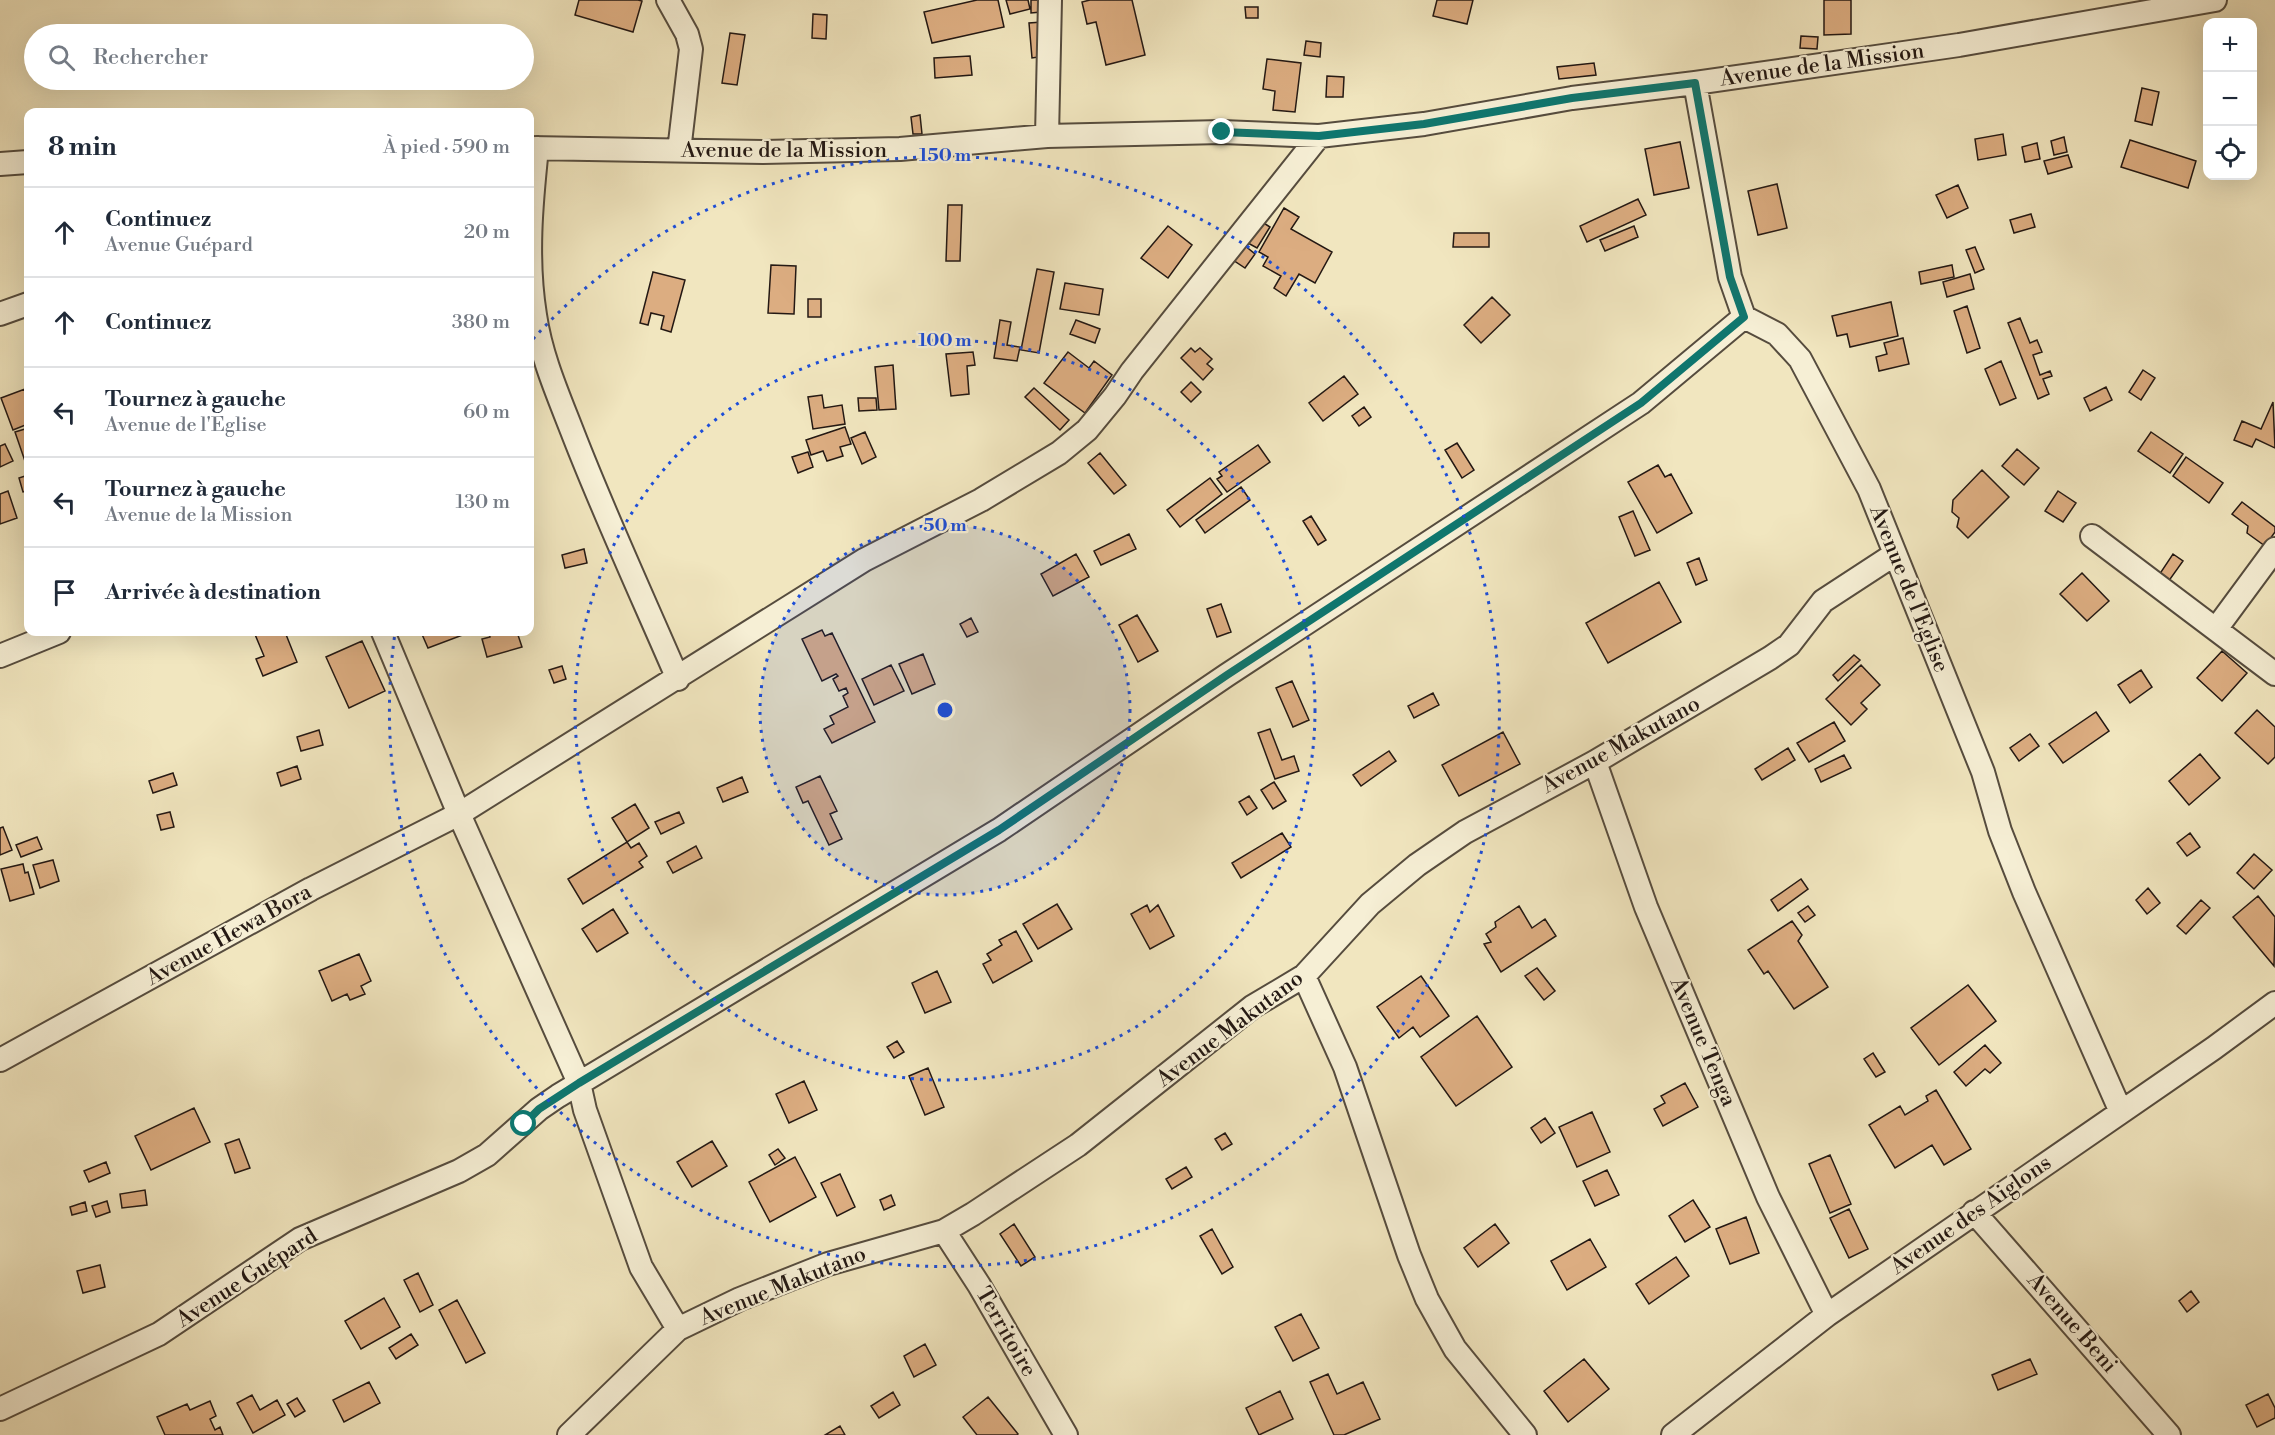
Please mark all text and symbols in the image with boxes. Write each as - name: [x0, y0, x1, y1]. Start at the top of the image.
- map controls: [2203, 18, 2257, 180]
- button: +: [2203, 18, 2257, 72]
- search box: [24, 24, 534, 90]
- street label: Avenue de la Mission: [1717, 37, 1926, 93]
- icon: search: [45, 41, 78, 74]
- text: Rechercher: [93, 44, 208, 71]
- button: −: [2203, 72, 2257, 126]
- route end: [1208, 118, 1234, 144]
- button: locate: [2203, 126, 2257, 180]
- text: 8 min: [48, 131, 117, 163]
- text: À pied · 590 m: [383, 135, 510, 160]
- street label: Avenue de la Mission: [680, 137, 887, 164]
- text: 150 m: [919, 144, 972, 167]
- text: Continuez: [105, 206, 211, 233]
- icon: ahead: [48, 216, 81, 249]
- text: 20 m: [464, 220, 510, 245]
- text: Avenue Guépard: [105, 233, 253, 258]
- icon: ahead: [48, 306, 81, 339]
- text: Continuez: [105, 309, 211, 336]
- text: 380 m: [452, 310, 510, 335]
- text: 100 m: [918, 329, 972, 352]
- text: Tournez à gauche: [105, 386, 286, 413]
- icon: left: [48, 396, 81, 429]
- text: 60 m: [463, 400, 510, 425]
- text: Avenue de l'Eglise: [105, 413, 267, 438]
- text: Tournez à gauche: [105, 476, 286, 503]
- icon: left: [48, 486, 81, 519]
- text: 130 m: [455, 490, 510, 515]
- street label: Avenue de l'Eglise: [1863, 501, 1955, 676]
- text: Avenue de la Mission: [105, 503, 292, 528]
- text: 50 m: [923, 514, 967, 537]
- icon: arrive: [48, 576, 81, 609]
- text: Arrivée à destination: [105, 579, 321, 606]
- street label: Avenue Makutano: [1536, 690, 1705, 800]
- centre of rings: [935, 700, 955, 720]
- street label: Avenue Hewa Bora: [141, 878, 317, 992]
- street label: Avenue Makutano: [1150, 965, 1309, 1094]
- street label: Avenue Tenga: [1663, 973, 1743, 1111]
- route start: [510, 1110, 536, 1136]
- street label: Avenue des Aiglons: [1885, 1149, 2057, 1281]
- street label: Avenue Guépard: [171, 1222, 323, 1334]
- street label: Avenue Makutano: [695, 1240, 870, 1332]
- street label: Avenue Beni: [2020, 1267, 2123, 1379]
- street label: Territoire: [970, 1282, 1042, 1382]

